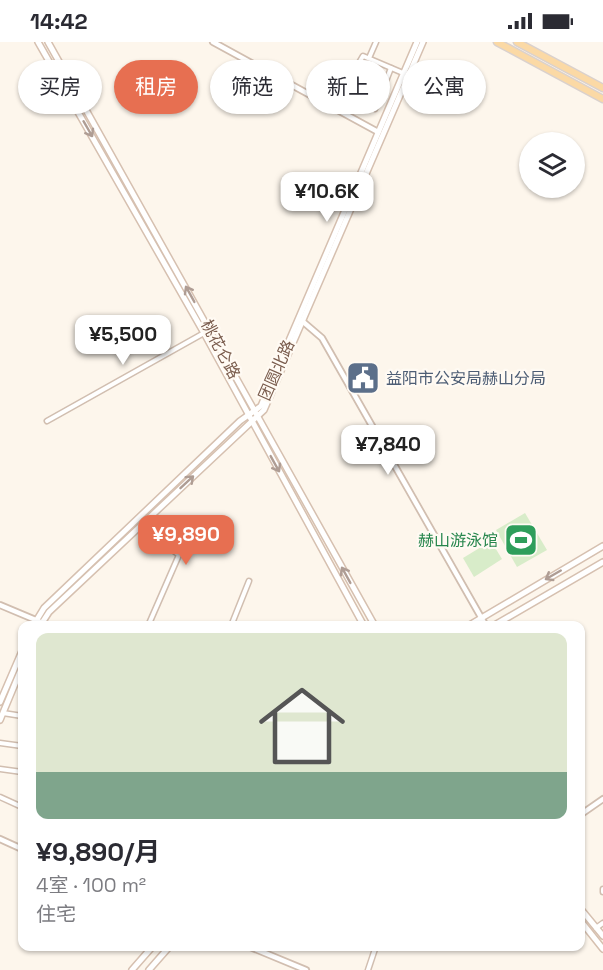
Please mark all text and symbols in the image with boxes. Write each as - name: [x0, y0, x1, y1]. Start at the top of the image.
- text: 14:42: [30, 7, 88, 35]
- chip: 买房: [18, 60, 102, 114]
- chip: 租房: [114, 60, 198, 114]
- chip: 筛选: [210, 60, 294, 114]
- chip: 新上: [306, 60, 390, 114]
- chip: 公寓: [402, 60, 486, 114]
- one-way arrow: [82, 120, 94, 137]
- map controls: [519, 132, 585, 198]
- button: layers: [519, 132, 585, 198]
- pin: ¥10.6K: [278, 172, 376, 223]
- text: ¥10.6K: [295, 178, 359, 204]
- one-way arrow: [184, 286, 196, 303]
- pin: ¥5,500: [74, 315, 172, 366]
- street label: 桃花仑路: [196, 316, 245, 382]
- text: ¥5,500: [89, 321, 157, 347]
- street label: 团圆北路: [254, 337, 299, 404]
- public building icon: 益阳市公安局赫山分局: [345, 360, 381, 396]
- place label: 益阳市公安局赫山分局: [386, 368, 546, 389]
- pin: ¥7,840: [339, 425, 437, 476]
- text: ¥7,840: [355, 431, 421, 457]
- one-way arrow: [269, 455, 281, 472]
- one-way arrow: [179, 475, 194, 489]
- pin: ¥9,890: [137, 515, 235, 566]
- text: ¥9,890: [152, 521, 220, 547]
- sports icon: 赫山游泳馆: [503, 522, 539, 558]
- place label: 赫山游泳馆: [418, 530, 498, 551]
- one-way arrow: [340, 566, 352, 583]
- one-way arrow: [544, 570, 561, 582]
- icon: home: [248, 672, 356, 780]
- text: ¥9,890/月: [36, 835, 160, 869]
- text: 4室 · 100 m²: [36, 872, 146, 898]
- text: 住宅: [36, 901, 76, 927]

